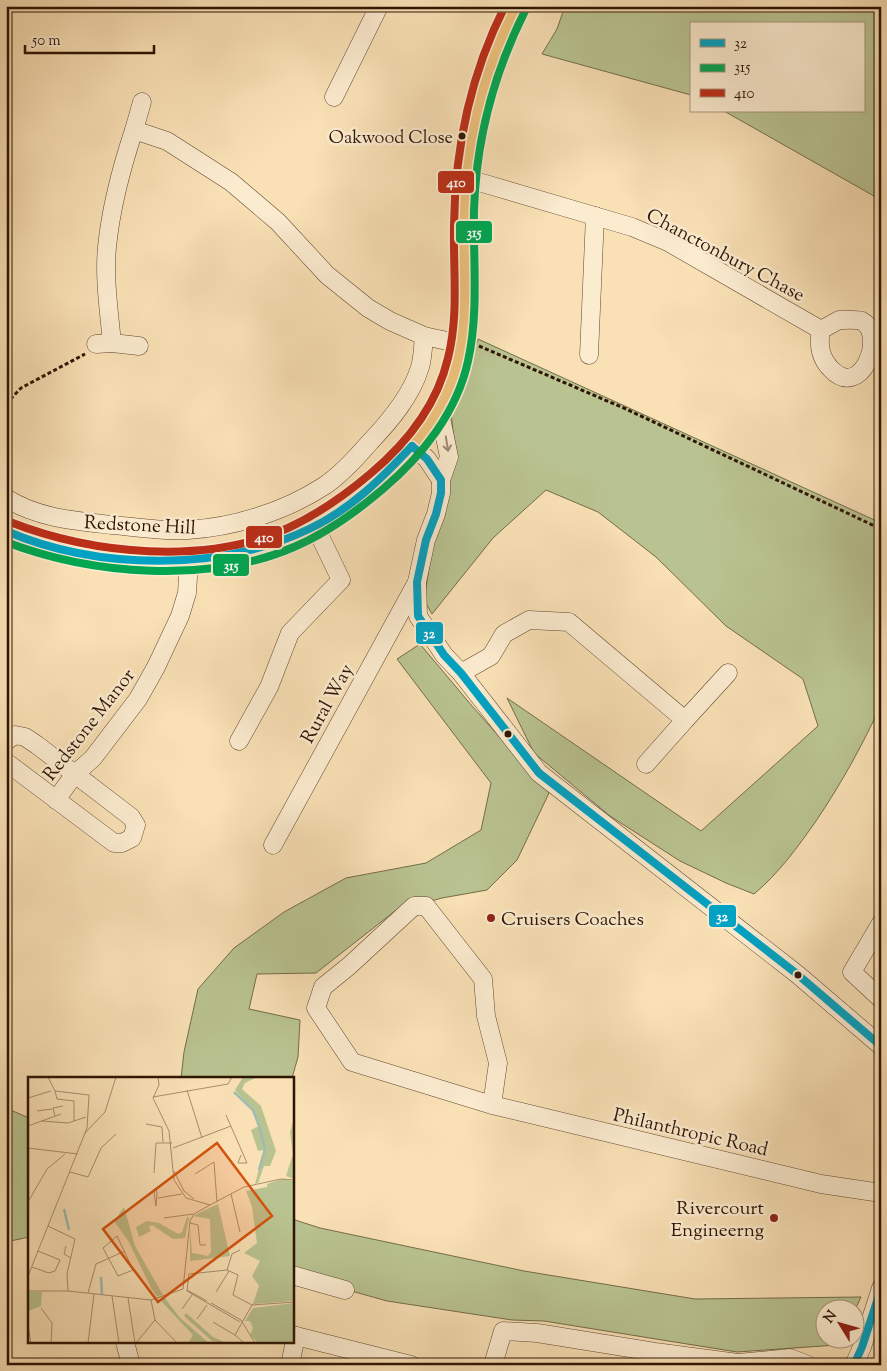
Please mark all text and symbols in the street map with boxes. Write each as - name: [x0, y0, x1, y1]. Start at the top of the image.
- scale bar: [25, 22, 154, 54]
- legend: [690, 22, 864, 112]
- text: 50 m: [31, 31, 61, 52]
- text: 32: [734, 34, 747, 55]
- text: 315: [734, 58, 750, 79]
- text: 410: [734, 84, 755, 105]
- place label: Oakwood Close: [329, 126, 453, 152]
- marker: Oakwood Close: [457, 131, 467, 141]
- line badge: 410: [437, 170, 475, 194]
- text: 410: [445, 174, 466, 194]
- street label: Chanctonbury Chase: [641, 203, 809, 310]
- line badge: 315: [455, 220, 493, 244]
- text: 315: [466, 224, 482, 244]
- one-way arrow: [442, 436, 452, 452]
- street label: Redstone Hill: [83, 510, 197, 543]
- line badge: 410: [245, 525, 283, 549]
- text: 410: [253, 529, 274, 549]
- line badge: 315: [212, 553, 250, 577]
- text: 315: [223, 557, 239, 577]
- line badge: 32: [415, 621, 444, 645]
- text: 32: [423, 625, 436, 645]
- street label: Rural Way: [295, 659, 361, 749]
- street label: Redstone Manor: [38, 664, 142, 787]
- unlabelled marker: [503, 729, 513, 739]
- line badge: 32: [708, 904, 737, 928]
- place label: Cruisers Coaches: [501, 907, 644, 934]
- text: 32: [716, 908, 729, 928]
- marker: Cruisers Coaches: [485, 912, 497, 924]
- unlabelled marker: [793, 970, 803, 980]
- inset map: [28, 1077, 294, 1344]
- street label: Philanthropic Road: [610, 1102, 771, 1164]
- place label: Rivercourt Engineerng: [671, 1196, 764, 1245]
- marker: Rivercourt Engineerng: [768, 1212, 780, 1224]
- north arrow: [814, 1298, 864, 1348]
- text: N: [820, 1307, 843, 1328]

